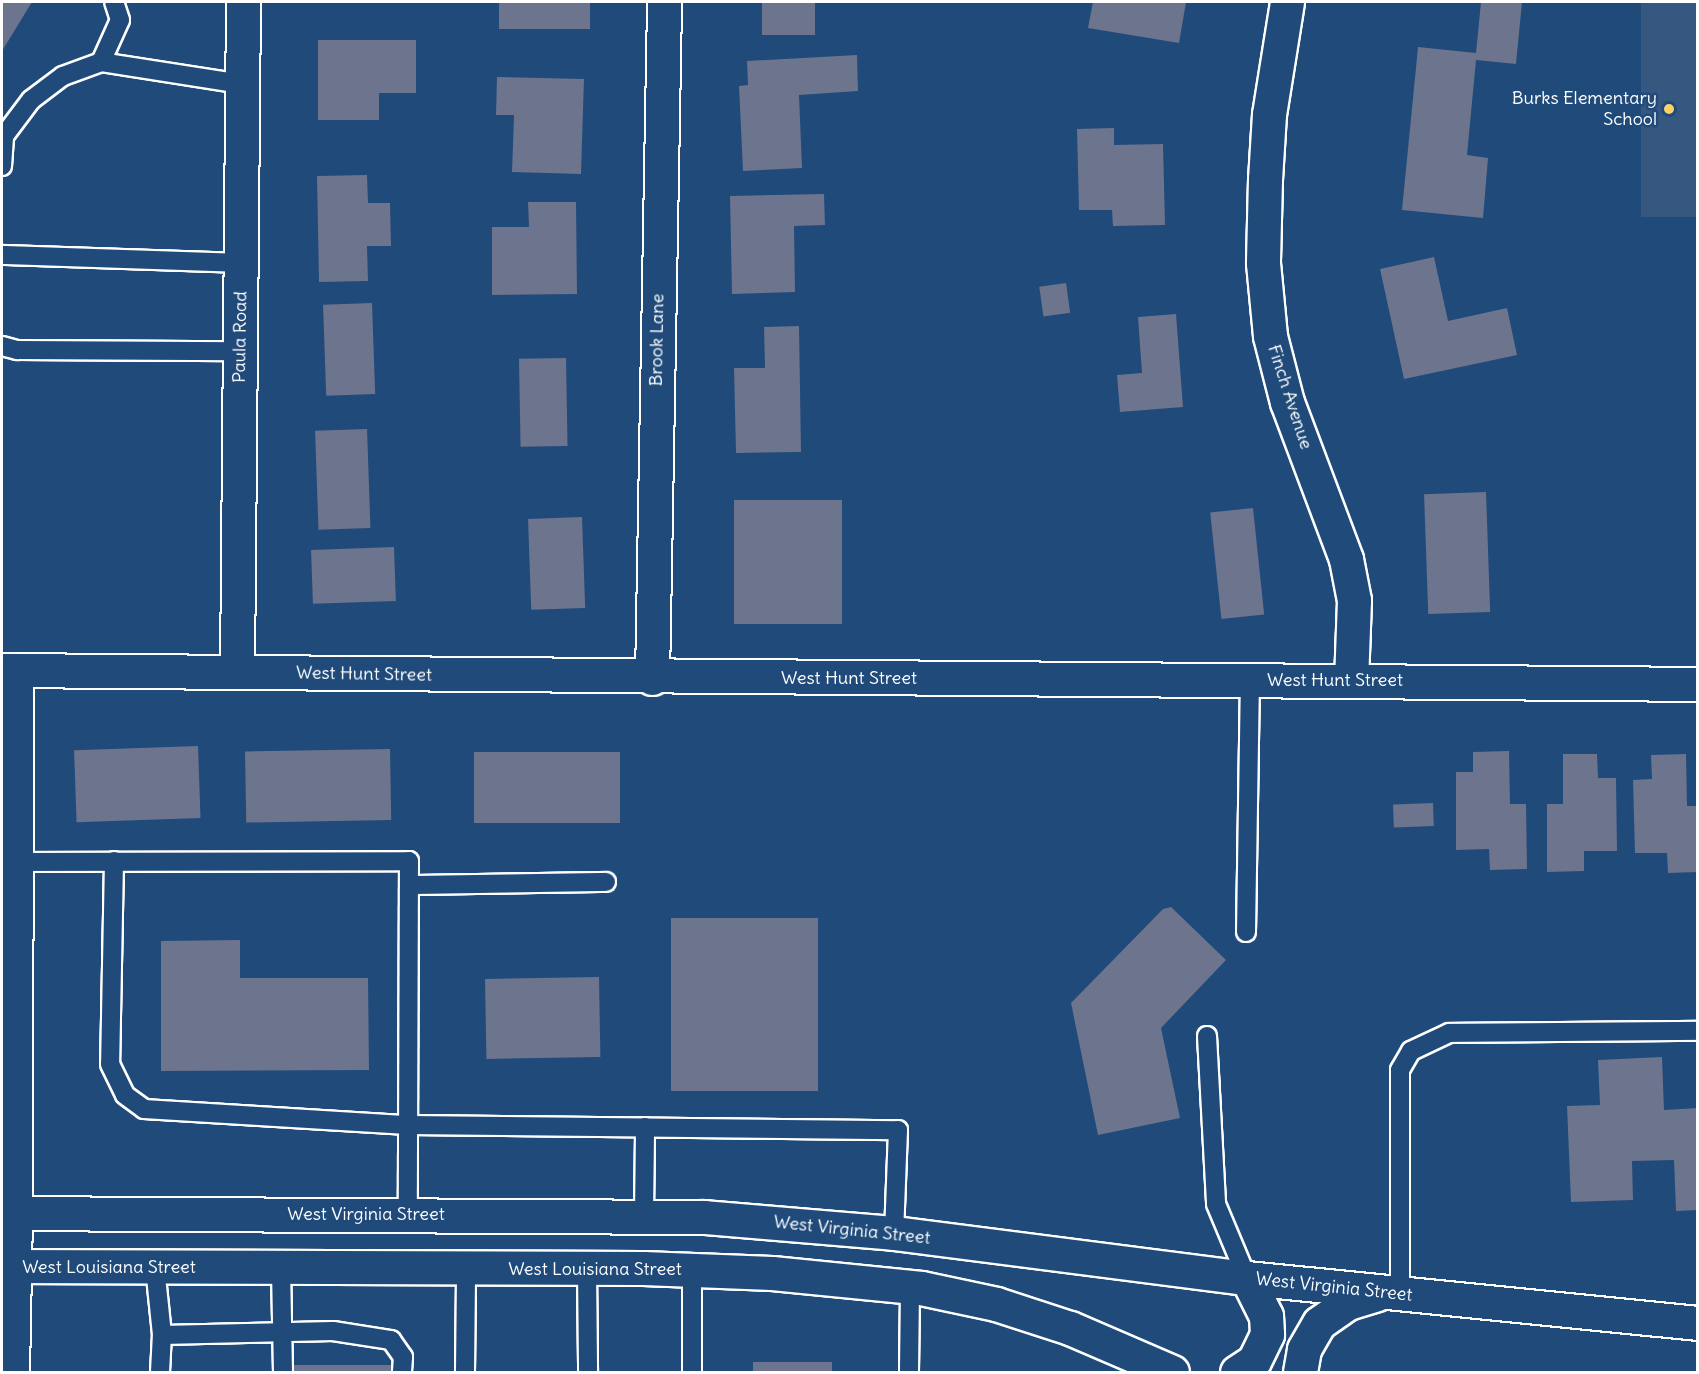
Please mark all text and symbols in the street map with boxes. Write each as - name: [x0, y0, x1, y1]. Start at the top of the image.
- place label: Burks Elementary School: [1512, 88, 1657, 130]
- marker: Burks Elementary School: [1662, 102, 1676, 116]
- street label: Paula Road: [228, 291, 252, 383]
- street label: Brook Lane: [645, 293, 669, 387]
- street label: Finch Avenue: [1263, 342, 1317, 452]
- street label: West Hunt Street: [296, 662, 432, 686]
- street label: West Hunt Street: [781, 667, 917, 689]
- street label: West Hunt Street: [1267, 669, 1403, 691]
- street label: West Virginia Street: [287, 1203, 445, 1225]
- street label: West Virginia Street: [773, 1211, 931, 1249]
- street label: West Louisiana Street: [22, 1256, 196, 1278]
- street label: West Louisiana Street: [508, 1258, 682, 1280]
- street label: West Virginia Street: [1255, 1268, 1413, 1306]

